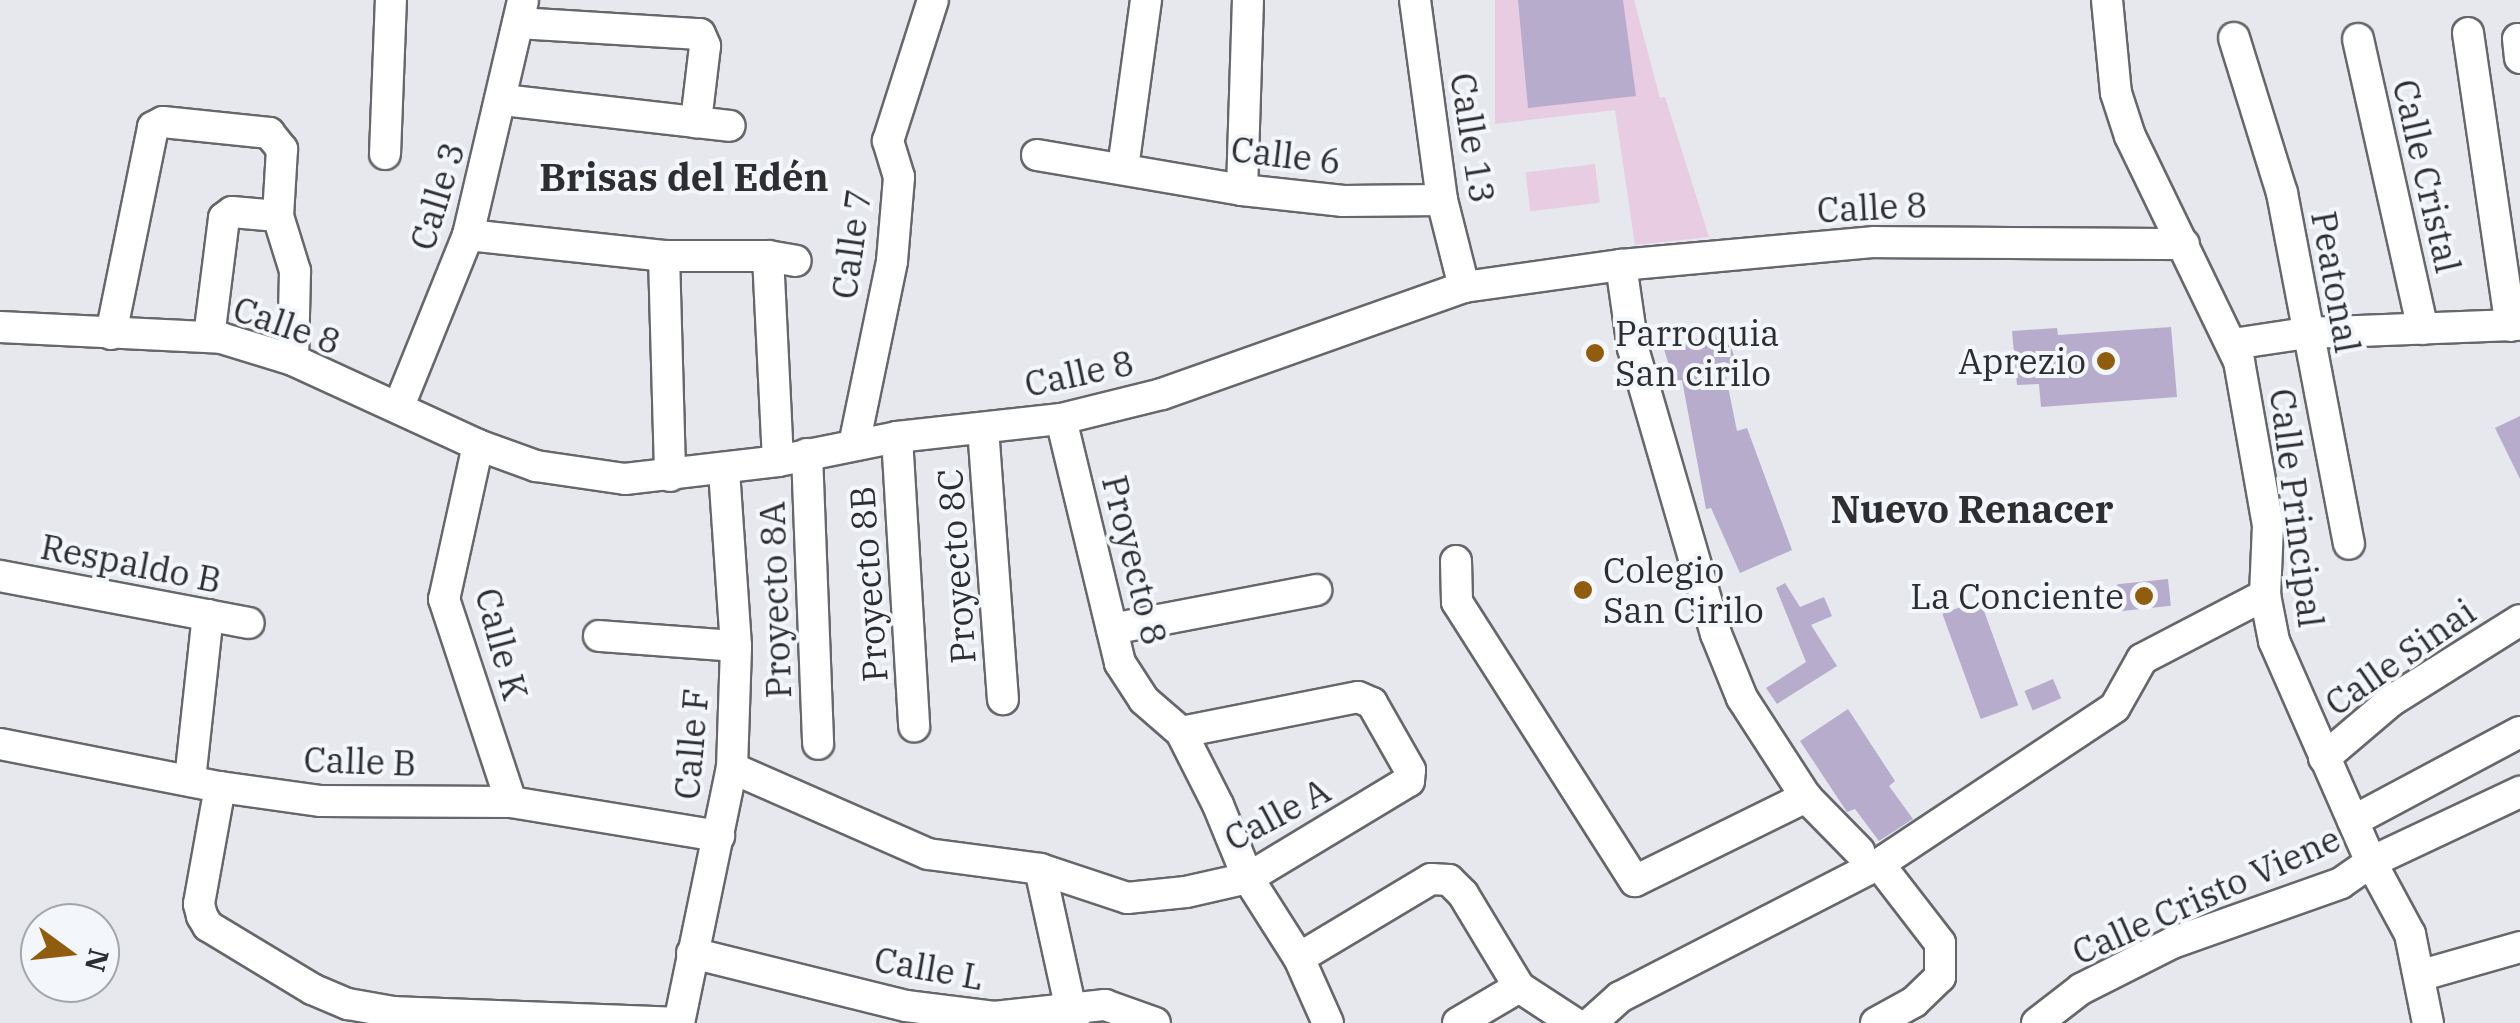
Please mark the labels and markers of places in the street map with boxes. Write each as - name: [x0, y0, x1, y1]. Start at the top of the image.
- place label: Parroquia San cirilo: [1615, 312, 1779, 394]
- place label: Aprezio: [1958, 340, 2086, 382]
- marker: Parroquia San cirilo: [1584, 342, 1606, 364]
- marker: Aprezio: [2095, 350, 2117, 372]
- place label: Colegio San Cirilo: [1603, 549, 1764, 631]
- place label: La Conciente: [1910, 575, 2124, 617]
- marker: Colegio San Cirilo: [1572, 579, 1594, 601]
- marker: La Conciente: [2133, 585, 2155, 607]

